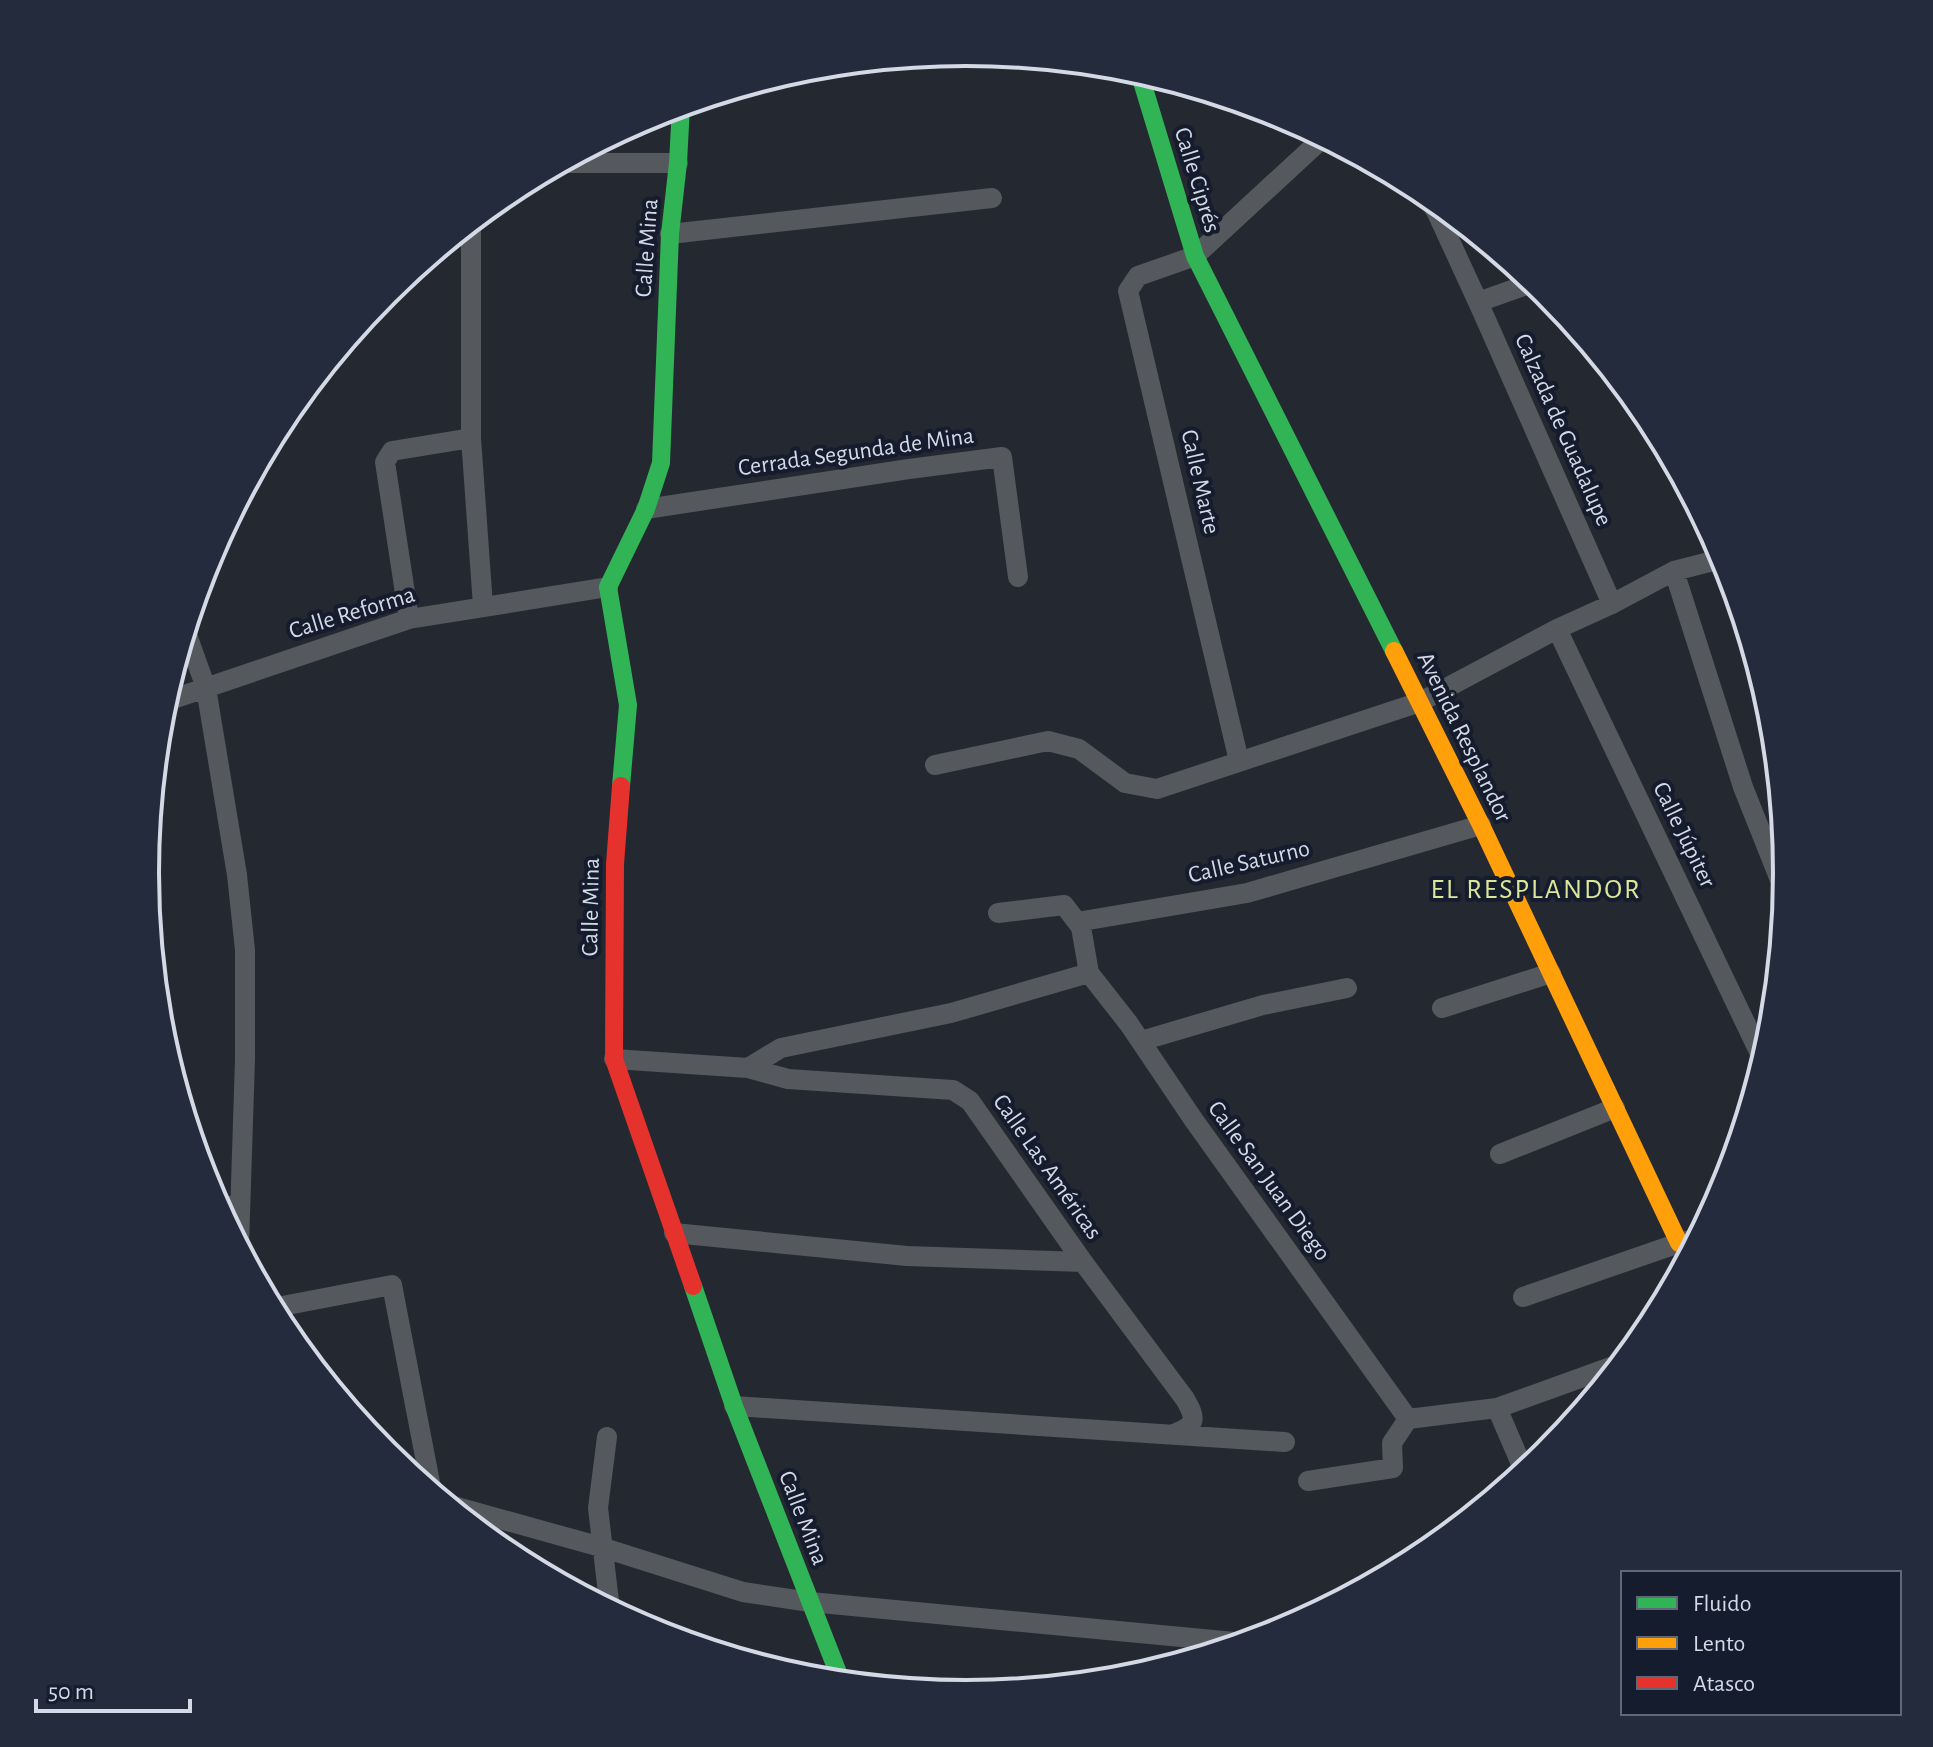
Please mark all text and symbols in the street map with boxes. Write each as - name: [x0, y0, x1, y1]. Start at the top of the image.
- street label: Calle Ciprés: [1170, 125, 1224, 235]
- street label: Calle Mina: [632, 198, 662, 298]
- street label: Calzada de Guadalupe: [1510, 330, 1616, 530]
- street label: Cerrada Segunda de Mina: [737, 424, 975, 480]
- street label: Calle Marte: [1176, 428, 1224, 536]
- street label: Calle Reforma: [286, 582, 418, 644]
- street label: Avenida Resplandor: [1413, 648, 1516, 826]
- street label: Calle Júpiter: [1648, 778, 1720, 892]
- street label: Calle Saturno: [1186, 836, 1312, 888]
- street label: Calle Mina: [578, 857, 604, 957]
- district label: EL RESPLANDOR: [1431, 876, 1641, 904]
- street label: Calle Las Américas: [988, 1090, 1106, 1244]
- street label: Calle San Juan Diego: [1203, 1097, 1335, 1265]
- street label: Calle Mina: [774, 1468, 832, 1568]
- legend: [1621, 1571, 1901, 1715]
- text: Fluido: [1693, 1592, 1752, 1616]
- text: Lento: [1693, 1632, 1745, 1656]
- scale bar: [36, 1663, 190, 1713]
- text: Atasco: [1693, 1672, 1755, 1696]
- text: 50 m: [48, 1680, 94, 1704]

